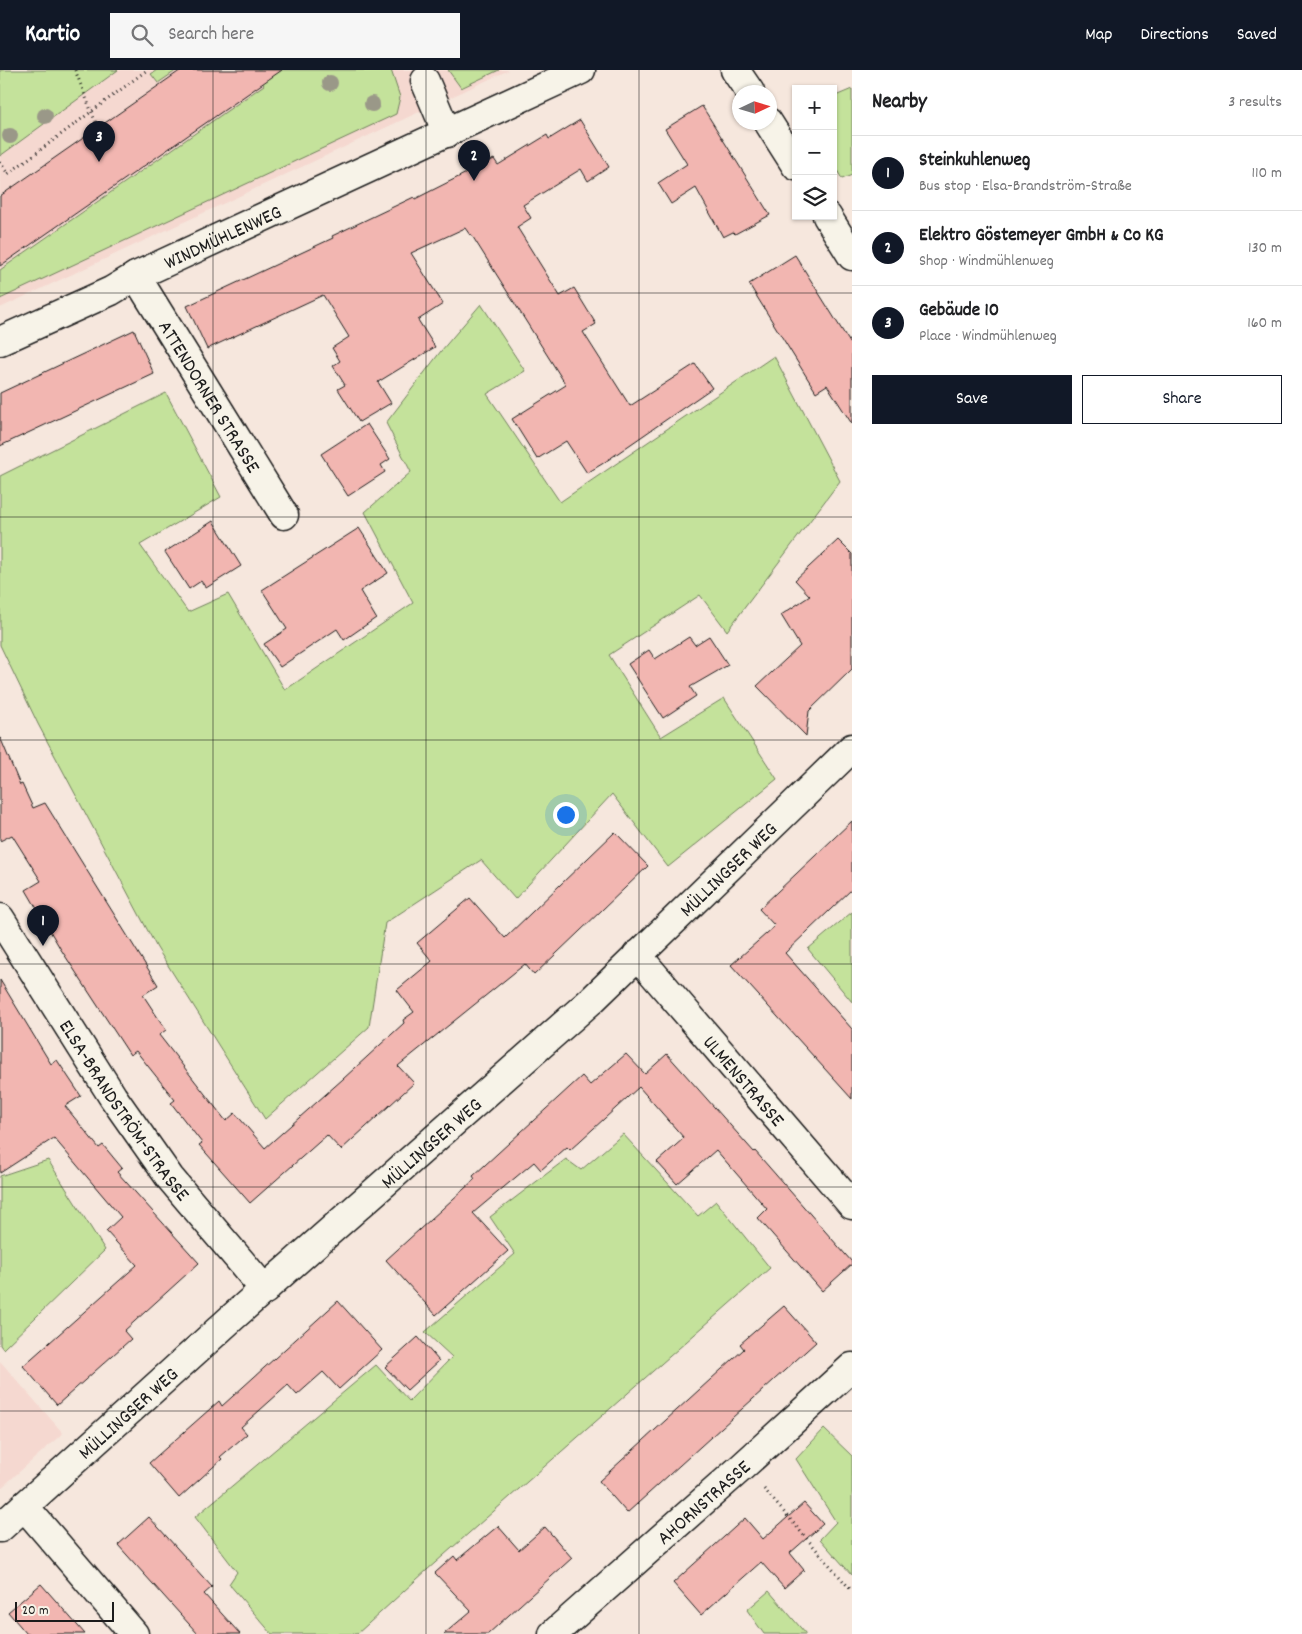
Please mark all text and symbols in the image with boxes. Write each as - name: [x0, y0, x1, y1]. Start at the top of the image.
- search box: [110, 13, 460, 58]
- text: Kartio: [25, 18, 80, 52]
- icon: search: [128, 21, 156, 49]
- text: Search here: [168, 22, 254, 49]
- text: Map: [1085, 23, 1112, 48]
- text: Directions: [1140, 23, 1209, 48]
- text: Saved: [1237, 23, 1277, 48]
- north arrow: [732, 85, 777, 130]
- map controls: [792, 85, 837, 220]
- button: +: [792, 85, 837, 130]
- text: Nearby: [872, 88, 927, 118]
- text: 3 results: [1228, 91, 1282, 114]
- pin: 3: [83, 121, 115, 162]
- button: −: [792, 130, 837, 175]
- pin: 2: [458, 140, 490, 181]
- text: Steinkuhlenweg: [919, 148, 1030, 175]
- text: 1: [886, 162, 890, 185]
- text: 110 m: [1252, 162, 1282, 185]
- button: layers: [792, 175, 837, 220]
- text: Bus stop · Elsa-Brandström-Straße: [919, 175, 1132, 198]
- street label: WINDMÜHLENWEG: [160, 199, 287, 278]
- text: Elektro Göstemeyer GmbH & Co KG: [919, 223, 1164, 250]
- text: 2: [885, 237, 892, 260]
- text: 130 m: [1248, 237, 1282, 260]
- text: Shop · Windmühlenweg: [919, 250, 1054, 273]
- text: Gebäude 10: [919, 298, 999, 325]
- text: 3: [884, 312, 892, 335]
- text: 160 m: [1247, 312, 1282, 335]
- street label: ATTENDORNER STRASSE: [150, 316, 266, 479]
- text: Place · Windmühlenweg: [919, 325, 1057, 348]
- button: Save: [872, 375, 1072, 424]
- button: Share: [1082, 375, 1282, 424]
- your location: [553, 802, 579, 828]
- street label: MÜLLINGSER WEG: [675, 817, 785, 925]
- pin: 1: [27, 905, 59, 946]
- street label: ELSA-BRANDSTRÖM-STRASSE: [51, 1015, 195, 1208]
- street label: ULMENSTRASSE: [695, 1030, 790, 1134]
- street label: MÜLLINGSER WEG: [376, 1092, 489, 1197]
- street label: MÜLLINGSER WEG: [73, 1362, 186, 1468]
- street label: AHORNSTRASSE: [652, 1455, 758, 1553]
- scale bar: [15, 1599, 114, 1622]
- text: 20 m: [22, 1601, 49, 1621]

